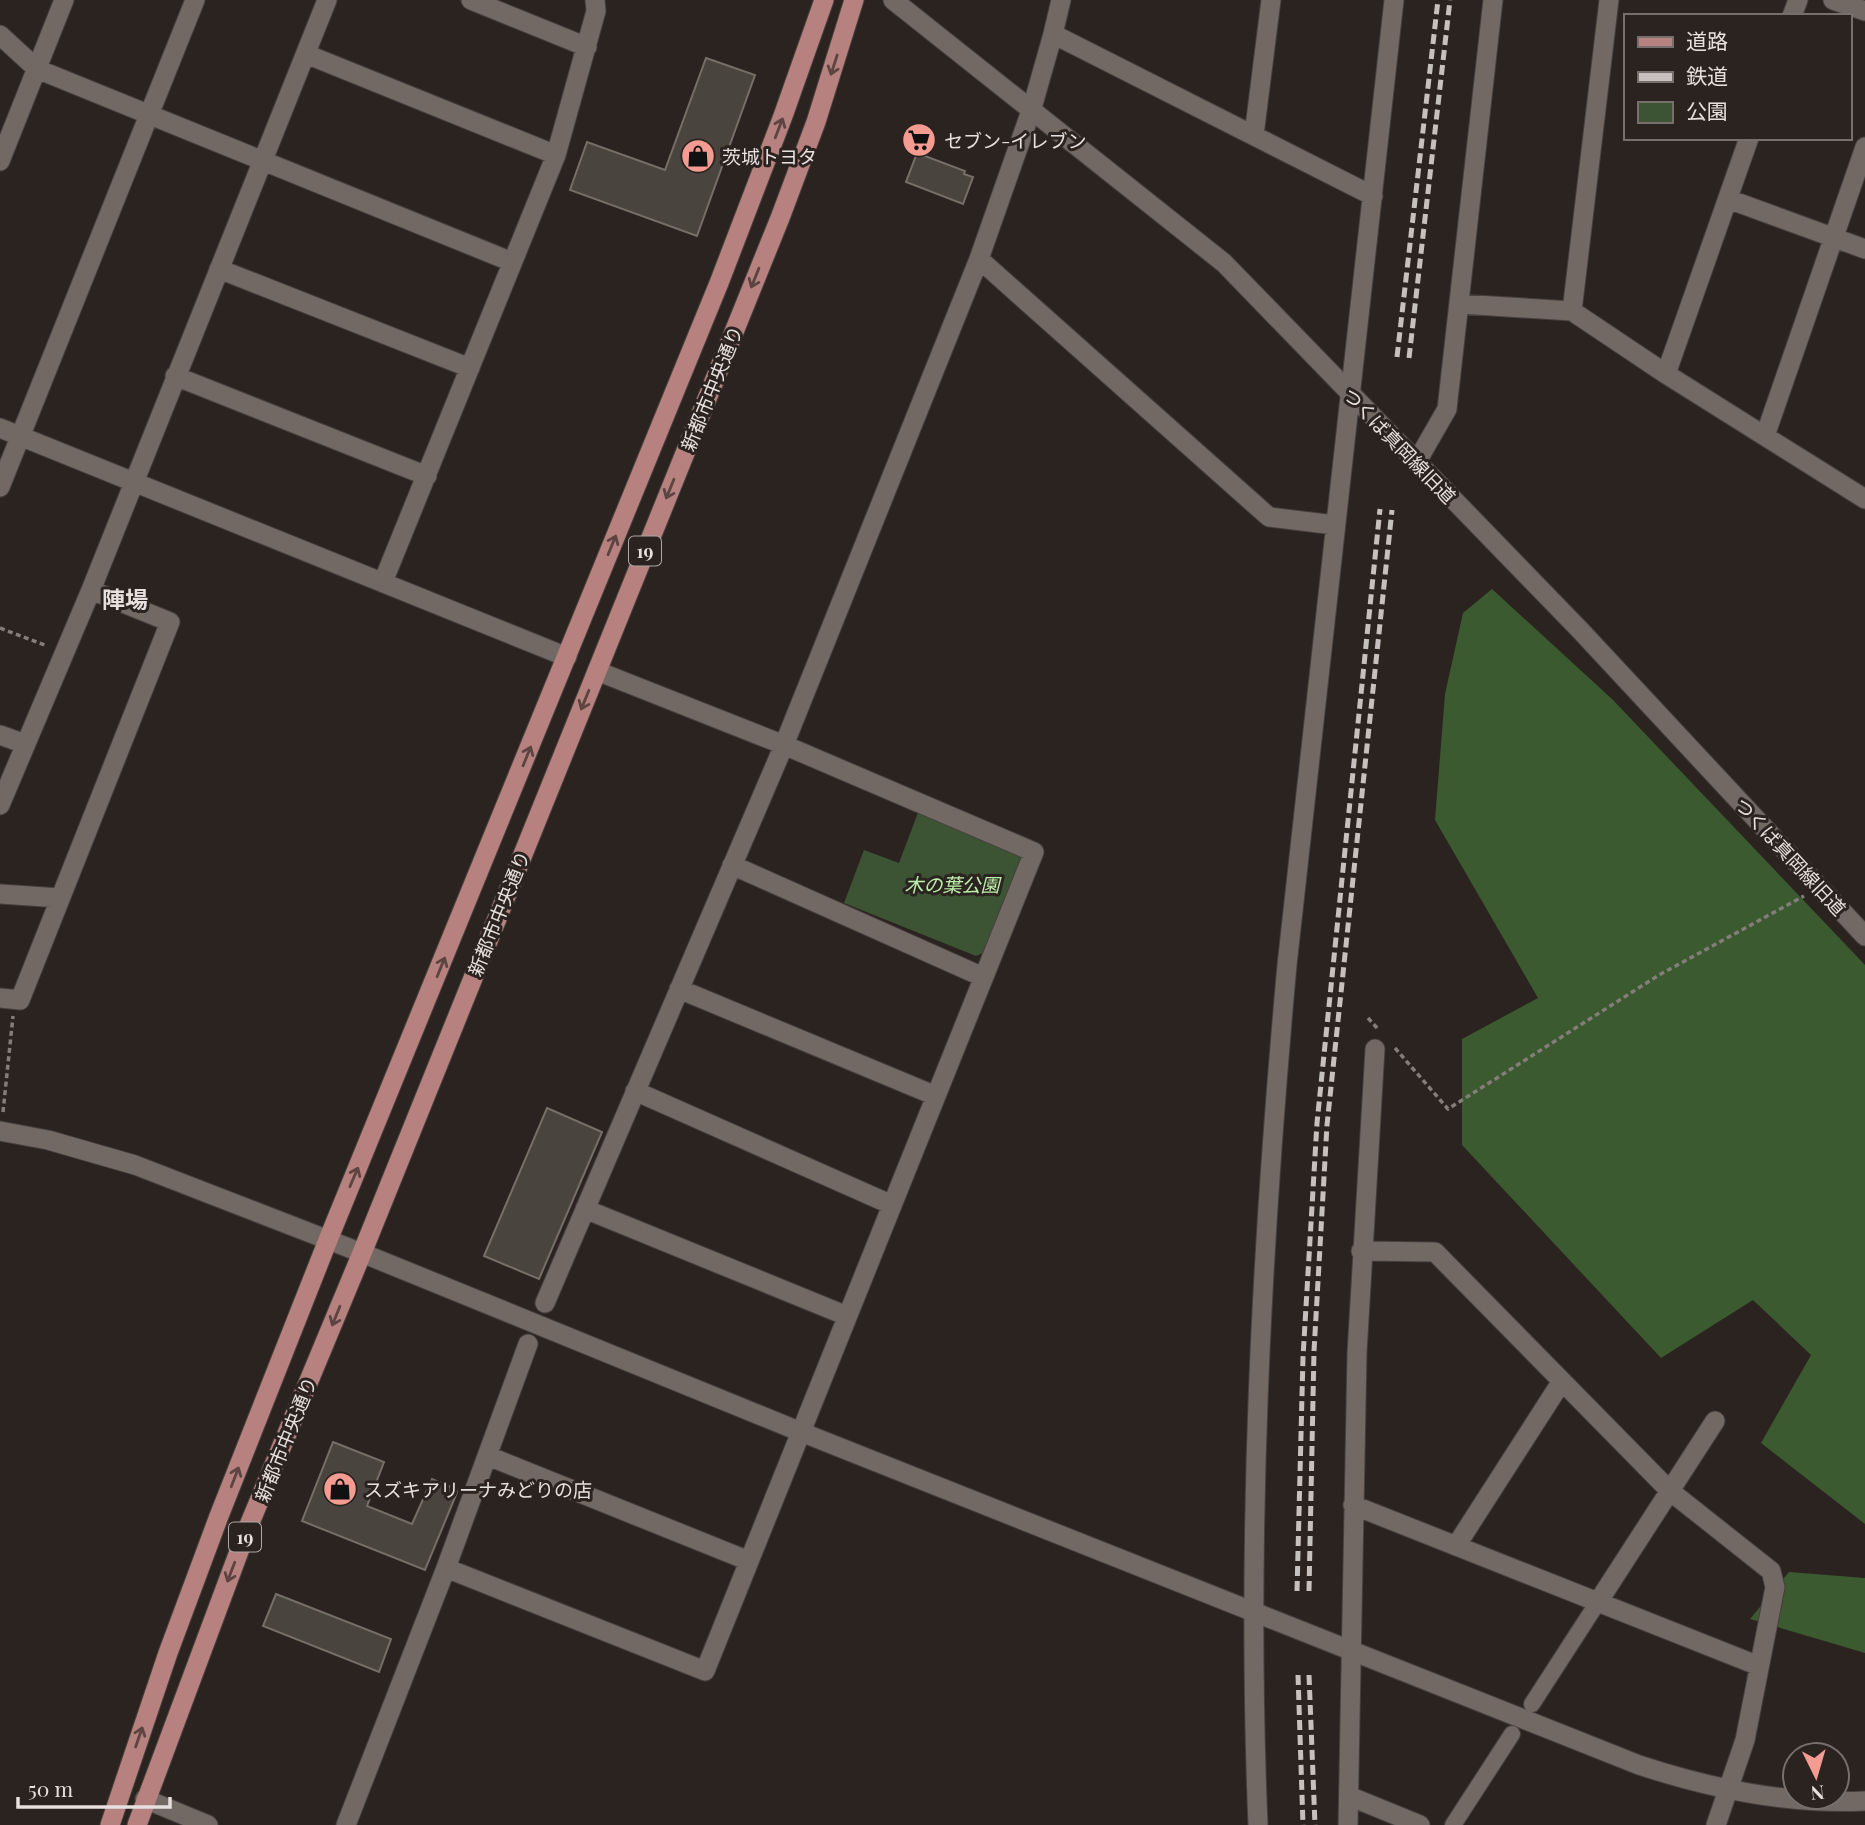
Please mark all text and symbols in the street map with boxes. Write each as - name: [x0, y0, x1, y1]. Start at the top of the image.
- legend: [1624, 14, 1851, 140]
- text: 道路: [1686, 26, 1728, 54]
- one-way arrow: [827, 54, 840, 76]
- text: 鉄道: [1686, 61, 1728, 89]
- text: 公園: [1686, 96, 1728, 124]
- one-way arrow: [773, 117, 786, 139]
- supermarket icon: セブン-イレブン: [900, 121, 938, 159]
- place label: セブン-イレブン: [944, 127, 1086, 153]
- shop icon: 茨城トヨタ: [679, 137, 717, 175]
- place label: 茨城トヨタ: [722, 143, 817, 169]
- one-way arrow: [748, 267, 761, 289]
- street label: 新都市中央通り: [674, 321, 748, 455]
- street label: つくば真岡線旧道: [1338, 381, 1462, 509]
- one-way arrow: [663, 478, 676, 500]
- one-way arrow: [607, 535, 620, 557]
- road number: 19: [629, 536, 661, 566]
- district label: 陣場: [102, 583, 148, 614]
- one-way arrow: [577, 689, 590, 711]
- one-way arrow: [521, 746, 534, 767]
- street label: つくば真岡線旧道: [1730, 792, 1852, 920]
- street label: 新都市中央通り: [461, 846, 535, 980]
- park label: 木の葉公園: [904, 871, 1002, 897]
- one-way arrow: [435, 956, 448, 978]
- one-way arrow: [348, 1167, 361, 1188]
- one-way arrow: [328, 1305, 341, 1327]
- street label: 新都市中央通り: [248, 1372, 322, 1506]
- one-way arrow: [229, 1467, 242, 1489]
- shop icon: スズキアリーナみどりの店: [321, 1470, 359, 1508]
- place label: スズキアリーナみどりの店: [364, 1476, 592, 1502]
- road number: 19: [229, 1522, 261, 1552]
- one-way arrow: [224, 1561, 237, 1583]
- one-way arrow: [134, 1726, 146, 1748]
- north arrow: [1781, 1741, 1851, 1811]
- scale bar: [18, 1766, 170, 1810]
- text: 50 m: [28, 1774, 74, 1802]
- text: N: [1809, 1780, 1826, 1808]

